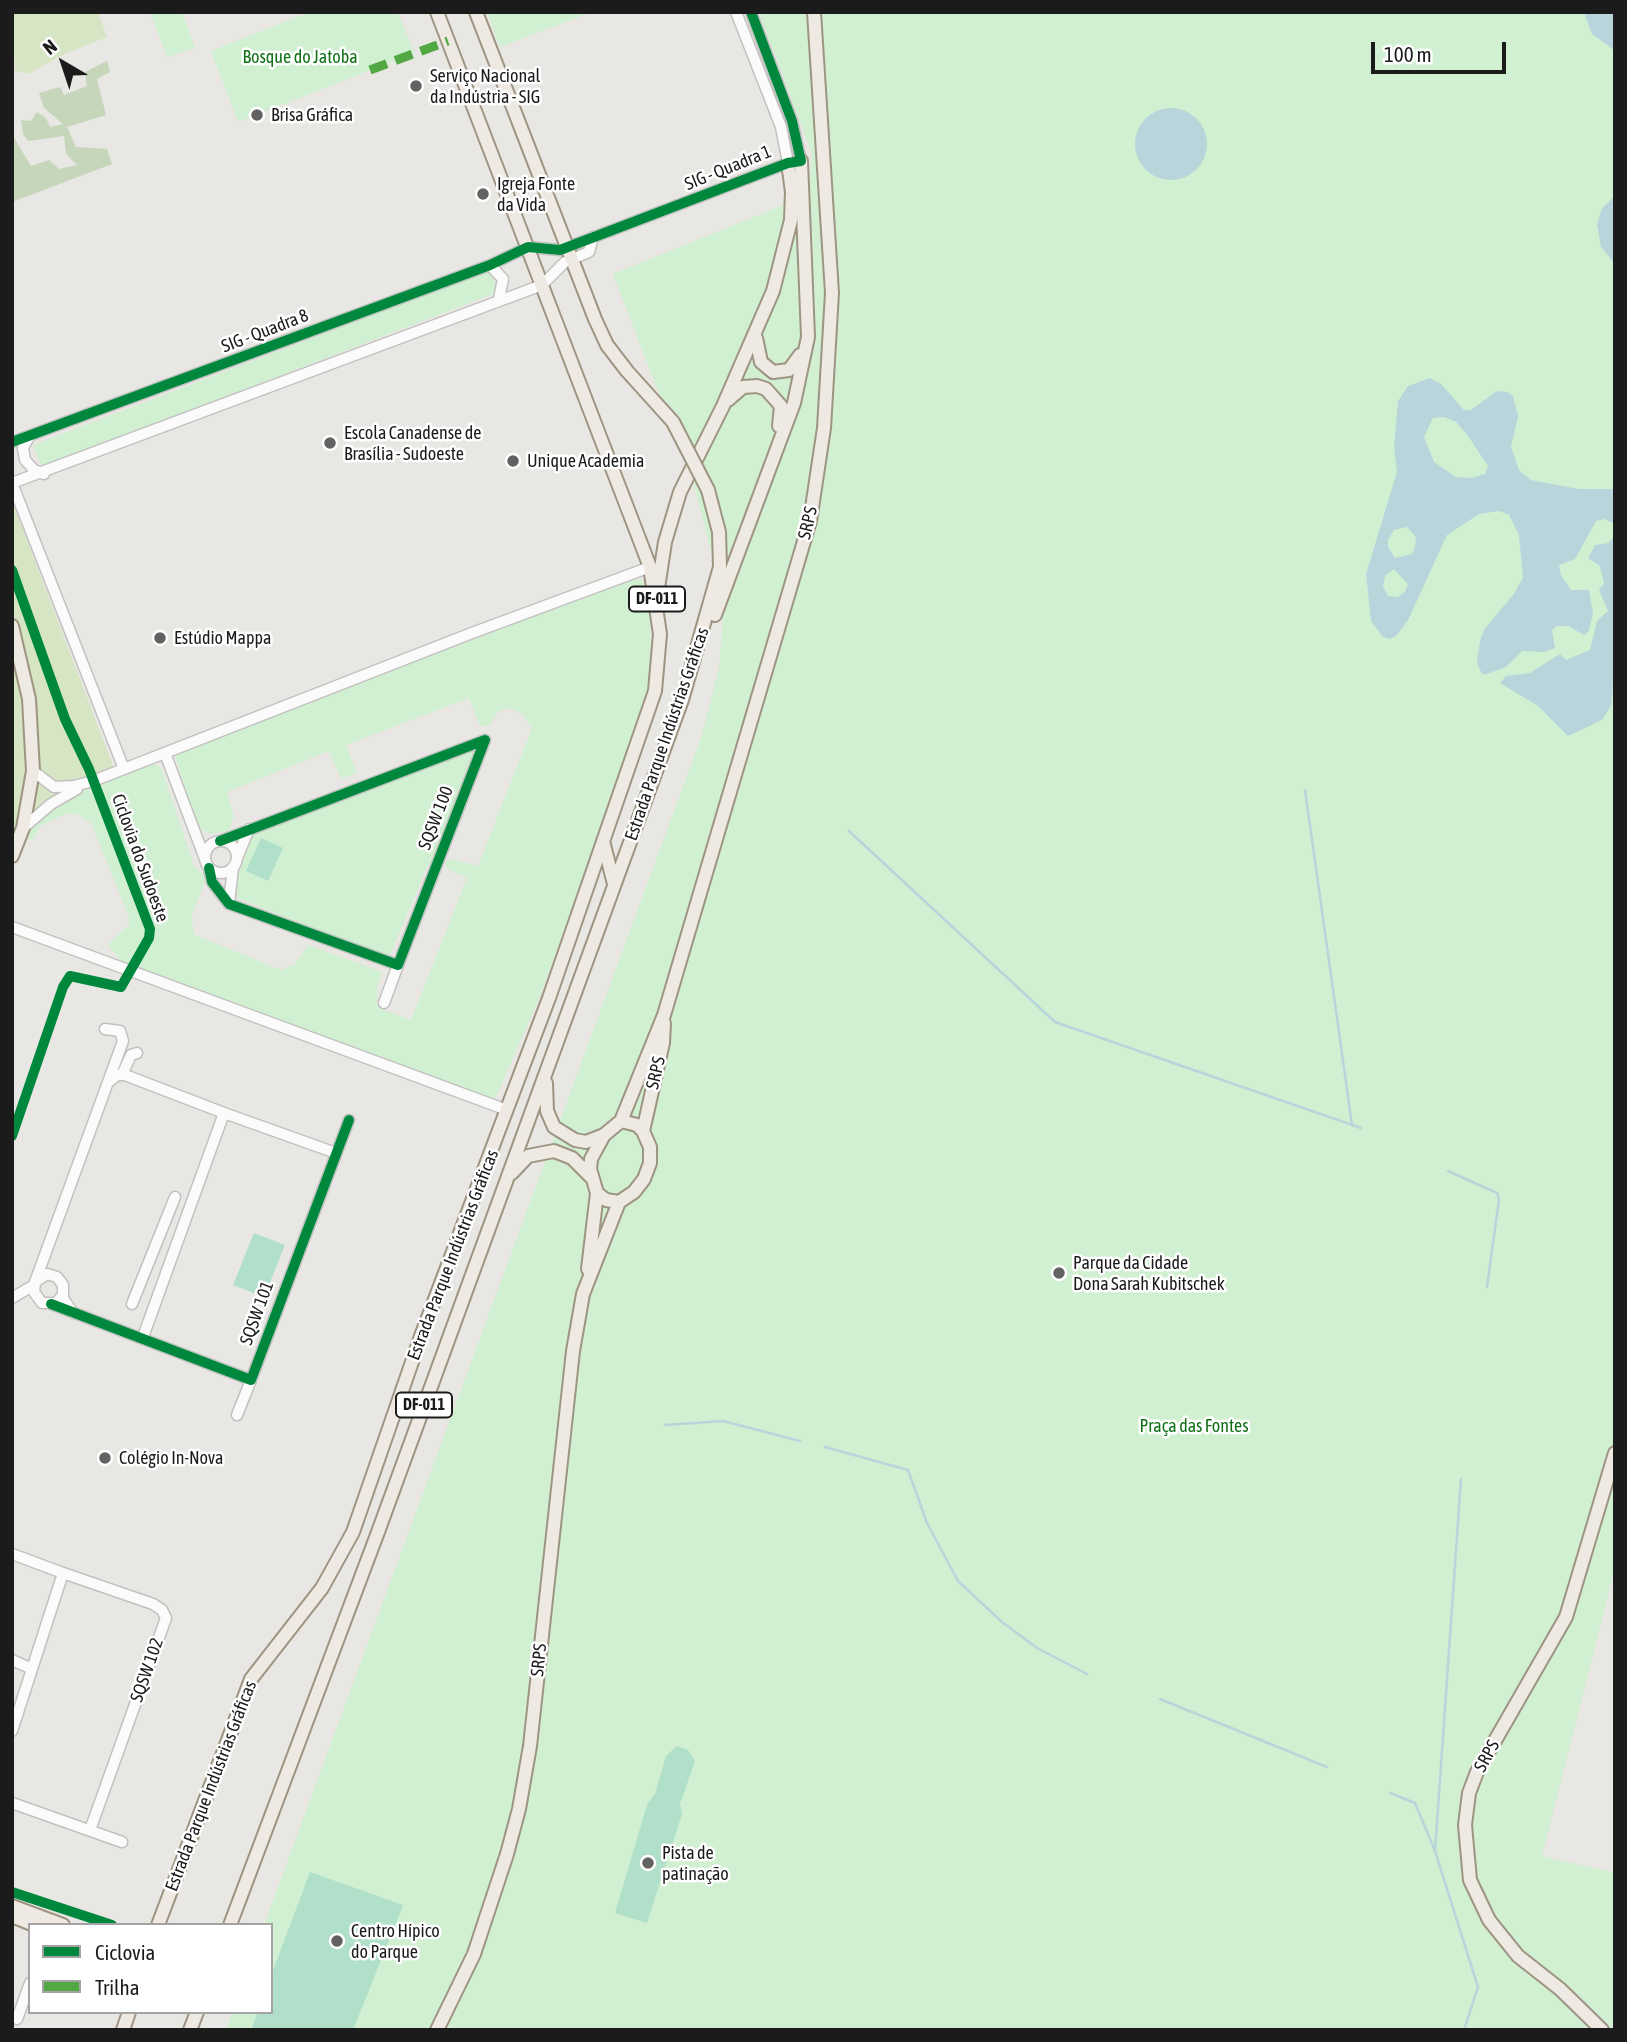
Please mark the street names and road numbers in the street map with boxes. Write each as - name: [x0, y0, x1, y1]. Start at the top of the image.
- street label: SIG - Quadra 1: [682, 141, 774, 195]
- street label: SIG - Quadra 8: [218, 305, 312, 357]
- street label: SRPS: [794, 505, 822, 541]
- road number: DF-011: [629, 586, 685, 612]
- street label: Estrada Parque Indústrias Gráficas: [620, 625, 714, 843]
- street label: SQSW 100: [414, 783, 458, 853]
- street label: Ciclovia do Sudoeste: [107, 791, 173, 925]
- street label: SRPS: [642, 1055, 670, 1091]
- street label: Estrada Parque Indústrias Gráficas: [403, 1147, 503, 1363]
- street label: SQSW 101: [235, 1278, 279, 1348]
- road number: DF-011: [396, 1392, 452, 1418]
- street label: SQSW 102: [126, 1635, 168, 1705]
- street label: SRPS: [527, 1642, 551, 1678]
- street label: Estrada Parque Indústrias Gráficas: [161, 1678, 261, 1894]
- street label: SRPS: [1470, 1736, 1504, 1776]

